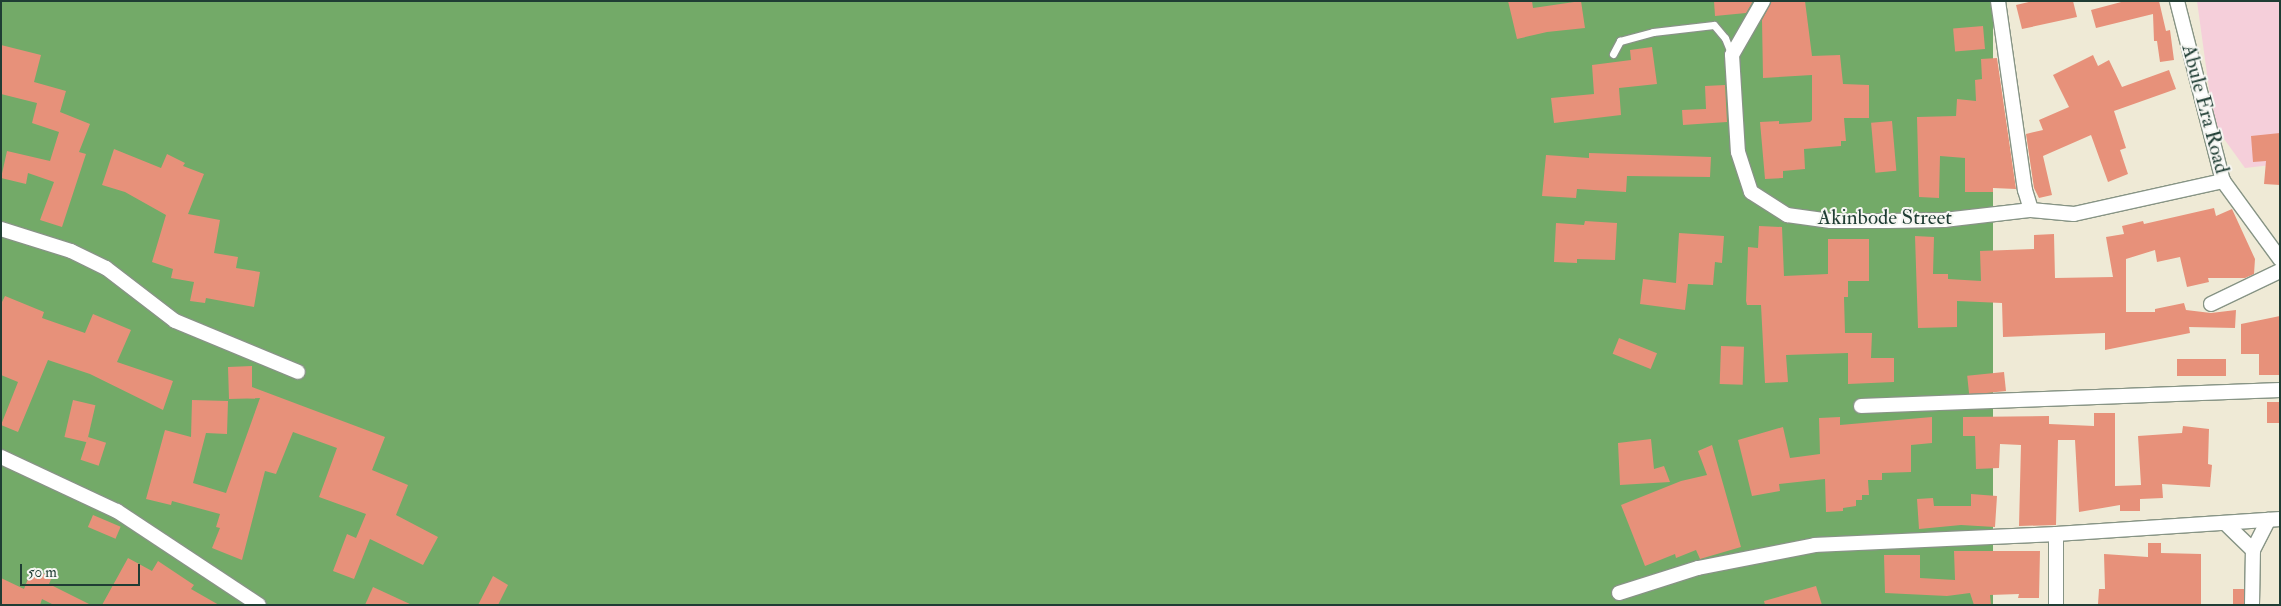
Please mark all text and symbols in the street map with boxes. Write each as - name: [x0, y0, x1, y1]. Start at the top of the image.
- street label: Abule Era Road: [2176, 42, 2234, 176]
- street label: Akinbode Street: [1818, 205, 1952, 231]
- scale bar: [22, 554, 142, 586]
- text: 50 m: [28, 563, 57, 582]

